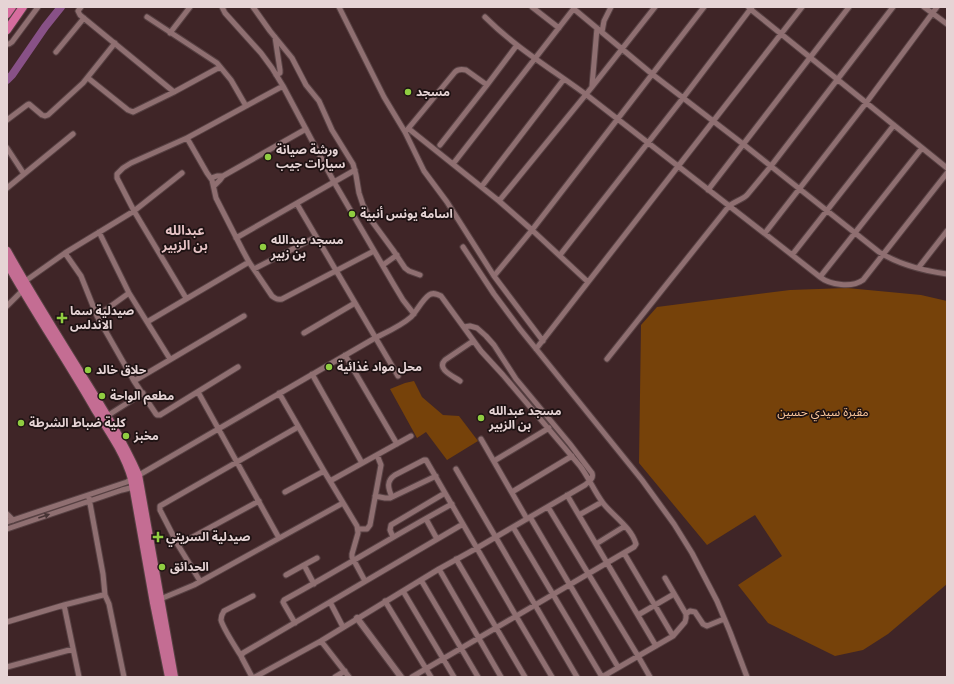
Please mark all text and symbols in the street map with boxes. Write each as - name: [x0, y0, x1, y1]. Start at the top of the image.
- place label: مسجد: [416, 85, 450, 99]
- marker: مسجد: [403, 87, 413, 97]
- place label: ورشة صيانة سيارات جيب: [276, 143, 345, 171]
- marker: ورشة صيانة سيارات جيب: [263, 152, 273, 162]
- place label: اسامة يونس أنبية: [360, 206, 453, 221]
- marker: اسامة يونس أنبية: [347, 209, 357, 219]
- district label: عبدالله بن الزبير: [161, 223, 208, 253]
- place label: مسجد عبدالله بن زبير: [270, 233, 344, 261]
- marker: مسجد عبدالله بن زبير: [258, 242, 268, 252]
- place label: صيدلية سما الاندلس: [70, 304, 134, 332]
- marker: صيدلية سما الاندلس: [57, 313, 67, 323]
- place label: محل مواد غذائية: [337, 360, 422, 374]
- marker: محل مواد غذائية: [324, 362, 334, 372]
- place label: حلاق خالد: [96, 363, 147, 377]
- marker: حلاق خالد: [83, 365, 93, 375]
- place label: مطعم الواحة: [110, 389, 174, 405]
- marker: مطعم الواحة: [97, 391, 107, 401]
- place label: مسجد عبدالله بن الزبير: [488, 404, 562, 432]
- park label: مقبرة سيدي حسين: [777, 405, 869, 422]
- marker: مسجد عبدالله بن الزبير: [476, 413, 486, 423]
- place label: كلية ضباط الشرطة: [29, 416, 126, 430]
- marker: كلية ضباط الشرطة: [16, 418, 26, 428]
- place label: مخبز: [133, 429, 159, 443]
- marker: مخبز: [121, 431, 131, 441]
- one-way arrow: [38, 513, 50, 519]
- place label: صيدلية السريتي: [166, 530, 251, 547]
- marker: صيدلية السريتي: [153, 532, 163, 542]
- place label: الحدائق: [170, 560, 209, 574]
- marker: الحدائق: [157, 562, 167, 572]

